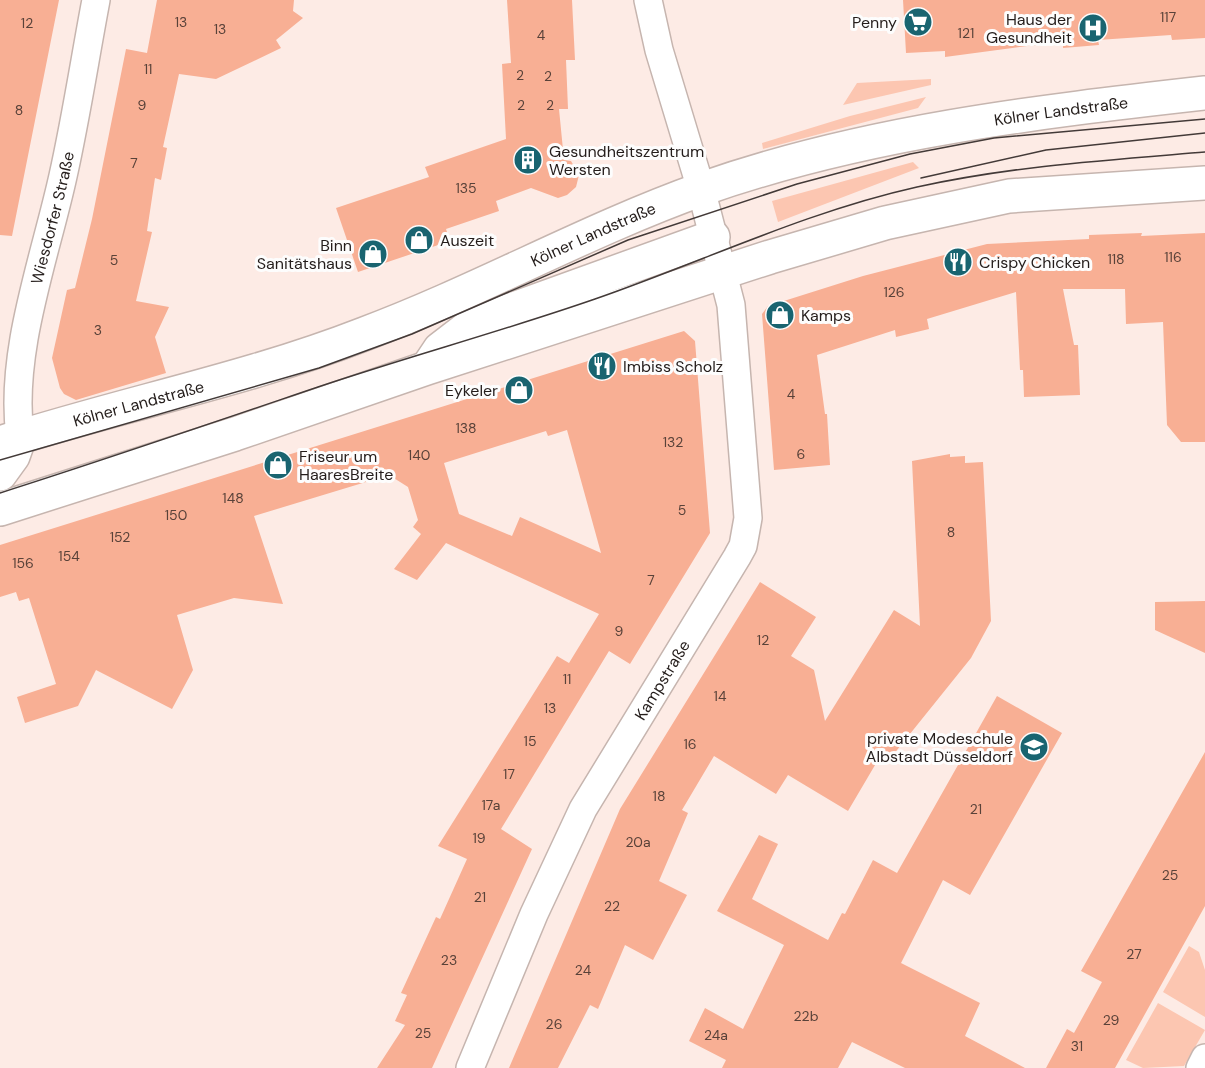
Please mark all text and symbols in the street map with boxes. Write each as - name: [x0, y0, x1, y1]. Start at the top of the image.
- supermarket icon: Penny: [902, 6, 934, 38]
- house number: 117: [1160, 8, 1176, 26]
- place label: Haus der Gesundheit: [986, 9, 1072, 48]
- place label: Penny: [852, 12, 897, 33]
- hospital icon: Haus der Gesundheit: [1077, 12, 1109, 44]
- house number: 13: [175, 13, 187, 31]
- house number: 12: [21, 14, 33, 32]
- house number: 13: [214, 20, 226, 38]
- house number: 121: [958, 24, 974, 42]
- house number: 4: [537, 26, 546, 44]
- house number: 11: [144, 60, 152, 78]
- house number: 2: [516, 66, 524, 84]
- house number: 2: [544, 67, 552, 85]
- street label: Kölner Landstraße: [993, 92, 1129, 131]
- house number: 9: [138, 96, 147, 114]
- house number: 2: [517, 96, 525, 114]
- house number: 2: [546, 96, 554, 114]
- house number: 8: [15, 101, 23, 119]
- place label: Gesundheitszentrum Wersten: [549, 141, 704, 180]
- building icon: Gesundheitszentrum Wersten: [512, 144, 544, 176]
- street label: Wiesdorfer Straße: [26, 150, 79, 286]
- house number: 7: [130, 154, 138, 172]
- house number: 135: [455, 179, 477, 197]
- street label: Kölner Landstraße: [527, 198, 659, 271]
- shop icon: Auszeit: [403, 224, 435, 256]
- place label: Auszeit: [440, 230, 494, 251]
- place label: Binn Sanitätshaus: [257, 235, 352, 274]
- shop icon: Binn Sanitätshaus: [357, 238, 389, 270]
- restaurant icon: Crispy Chicken: [942, 246, 974, 278]
- house number: 116: [1164, 248, 1182, 266]
- house number: 118: [1107, 250, 1125, 268]
- house number: 5: [110, 251, 118, 269]
- place label: Crispy Chicken: [979, 252, 1090, 273]
- house number: 126: [883, 283, 905, 301]
- shop icon: Kamps: [764, 299, 796, 331]
- place label: Kamps: [801, 305, 851, 326]
- house number: 3: [94, 321, 102, 339]
- restaurant icon: Imbiss Scholz: [586, 350, 618, 382]
- place label: Imbiss Scholz: [623, 356, 723, 377]
- shop icon: Eykeler: [503, 374, 535, 406]
- street label: Kölner Landstraße: [71, 376, 206, 432]
- place label: Eykeler: [445, 380, 498, 401]
- house number: 4: [787, 385, 796, 403]
- house number: 138: [455, 419, 477, 437]
- house number: 132: [663, 433, 683, 451]
- house number: 6: [797, 445, 805, 463]
- place label: Friseur um HaaresBreite: [299, 446, 393, 485]
- house number: 140: [408, 446, 430, 464]
- shop icon: Friseur um HaaresBreite: [262, 449, 294, 481]
- house number: 148: [222, 489, 244, 507]
- house number: 5: [678, 501, 686, 519]
- house number: 150: [165, 506, 187, 524]
- house number: 8: [947, 523, 955, 541]
- house number: 152: [110, 528, 130, 546]
- house number: 154: [58, 547, 80, 565]
- house number: 156: [12, 554, 34, 572]
- house number: 7: [647, 571, 655, 589]
- house number: 9: [615, 622, 624, 640]
- house number: 12: [757, 631, 769, 649]
- street label: Kampstraße: [630, 636, 695, 724]
- house number: 11: [563, 670, 571, 688]
- house number: 14: [714, 687, 727, 705]
- house number: 13: [544, 699, 556, 717]
- place label: private Modeschule Albstadt Düsseldorf: [866, 728, 1013, 767]
- school or university icon: private Modeschule Albstadt Düsseldorf: [1018, 731, 1050, 763]
- house number: 15: [524, 732, 536, 750]
- house number: 16: [683, 735, 697, 753]
- house number: 17: [503, 765, 515, 783]
- house number: 18: [653, 787, 665, 805]
- house number: 17a: [482, 796, 500, 814]
- house number: 21: [970, 800, 982, 818]
- house number: 19: [472, 829, 486, 847]
- house number: 20a: [625, 833, 651, 851]
- house number: 25: [1162, 866, 1178, 884]
- house number: 21: [474, 888, 486, 906]
- house number: 22: [604, 897, 620, 915]
- house number: 27: [1126, 945, 1142, 963]
- house number: 23: [441, 951, 457, 969]
- house number: 24: [575, 961, 592, 979]
- house number: 22b: [794, 1007, 819, 1025]
- house number: 29: [1103, 1011, 1120, 1029]
- house number: 26: [546, 1015, 562, 1033]
- house number: 25: [415, 1024, 431, 1042]
- house number: 24a: [704, 1026, 728, 1044]
- house number: 31: [1071, 1037, 1083, 1055]

